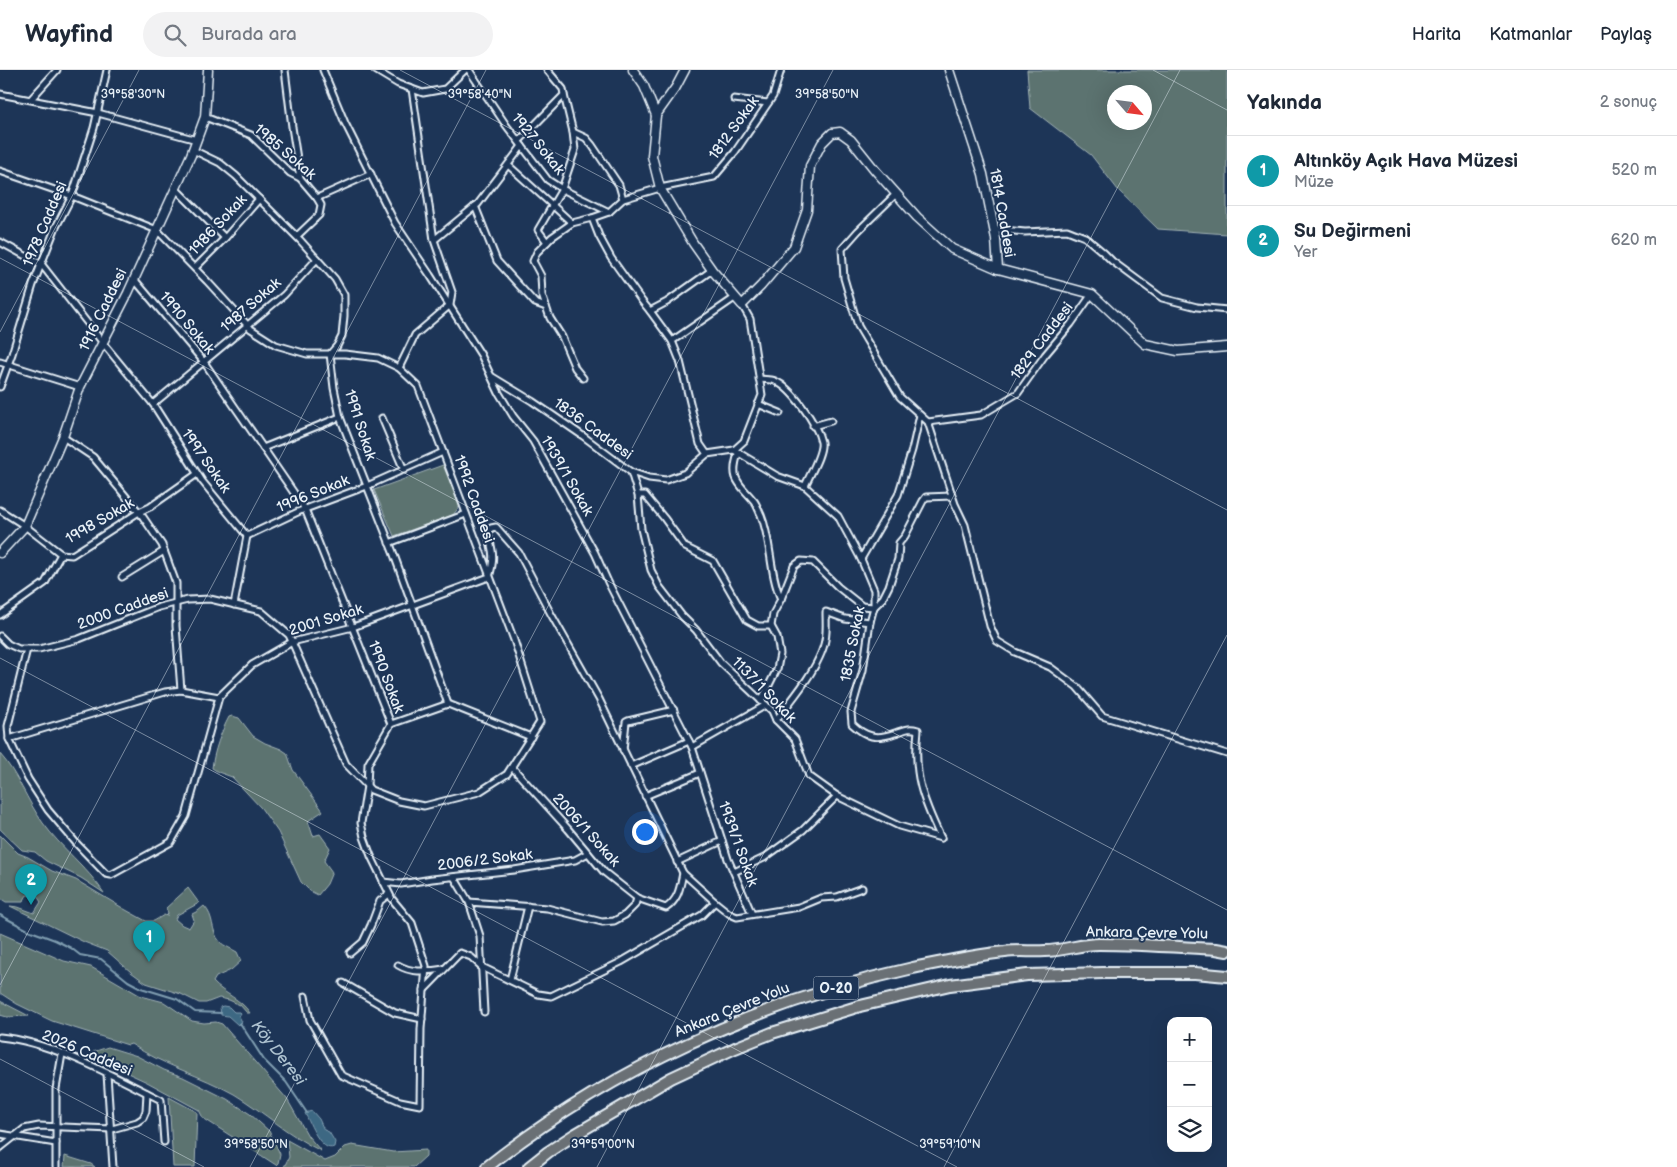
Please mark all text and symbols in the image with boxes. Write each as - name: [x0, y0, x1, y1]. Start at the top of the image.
- search box: [143, 12, 493, 57]
- text: Wayfind: [25, 20, 113, 49]
- icon: search: [161, 21, 189, 49]
- text: Burada ara: [201, 23, 297, 46]
- text: Harita: [1412, 24, 1461, 45]
- text: Katmanlar: [1489, 24, 1572, 45]
- text: Paylaş: [1600, 24, 1652, 45]
- north arrow: [1107, 85, 1152, 130]
- text: 39°58'30"N: [101, 87, 165, 102]
- text: 39°58'40"N: [448, 87, 512, 102]
- text: 39°58'50"N: [795, 87, 859, 102]
- text: Yakında: [1247, 90, 1322, 115]
- street label: 1812 Sokak: [705, 92, 764, 163]
- text: 2 sonuç: [1600, 93, 1657, 112]
- street label: 1927 Sokak: [507, 109, 569, 179]
- street label: 1985 Sokak: [250, 120, 320, 185]
- text: Altınköy Açık Hava Müzesi: [1294, 150, 1518, 173]
- text: 1: [1260, 161, 1266, 180]
- text: 520 m: [1611, 161, 1657, 180]
- street label: 1814 Caddesi: [985, 167, 1019, 259]
- text: Müze: [1294, 173, 1334, 192]
- street label: 1978 Caddesi: [19, 178, 71, 270]
- street label: 1986 Sokak: [185, 190, 252, 260]
- text: Su Değirmeni: [1294, 220, 1411, 243]
- text: 2: [1258, 231, 1268, 250]
- text: 620 m: [1611, 231, 1657, 250]
- text: Yer: [1294, 243, 1317, 262]
- street label: 1916 Caddesi: [75, 266, 131, 354]
- street label: 1987 Sokak: [217, 273, 286, 336]
- street label: 1990 Sokak: [155, 288, 219, 359]
- street label: 1829 Caddesi: [1007, 298, 1077, 384]
- street label: 1991 Sokak: [340, 387, 381, 463]
- street label: 1836 Caddesi: [550, 394, 636, 464]
- street label: 1997 Sokak: [177, 425, 235, 497]
- street label: 1939/1 Sokak: [536, 433, 598, 520]
- street label: 1992 Caddesi: [449, 452, 499, 546]
- street label: 1996 Sokak: [274, 471, 353, 517]
- street label: 1998 Sokak: [62, 493, 138, 548]
- street label: 2000 Caddesi: [75, 584, 171, 634]
- street label: 2001 Sokak: [287, 600, 366, 640]
- street label: 1835 Sokak: [836, 604, 870, 683]
- street label: 1990 Sokak: [363, 638, 409, 717]
- street label: 1137/1 Sokak: [728, 653, 801, 728]
- street label: 2006/1 Sokak: [548, 789, 624, 871]
- street label: 1939/1 Sokak: [714, 799, 762, 890]
- your location: [632, 819, 658, 845]
- street label: 2006/2 Sokak: [436, 845, 534, 875]
- pin: 2: [15, 864, 47, 905]
- pin: 1: [133, 921, 165, 962]
- street label: Ankara Çevre Yolu: [1086, 922, 1208, 944]
- road number: O-20: [814, 976, 858, 1000]
- street label: Ankara Çevre Yolu: [672, 978, 792, 1042]
- water label: Köy Deresi: [247, 1017, 310, 1090]
- map controls: [1167, 1017, 1212, 1152]
- button: +: [1167, 1017, 1212, 1062]
- street label: 2026 Caddesi: [39, 1026, 135, 1080]
- button: −: [1167, 1062, 1212, 1107]
- button: layers: [1167, 1107, 1212, 1152]
- text: 39°58'50"N: [224, 1137, 288, 1152]
- text: 39°59'00"N: [571, 1137, 635, 1152]
- text: 39°59'10"N: [919, 1137, 981, 1152]

